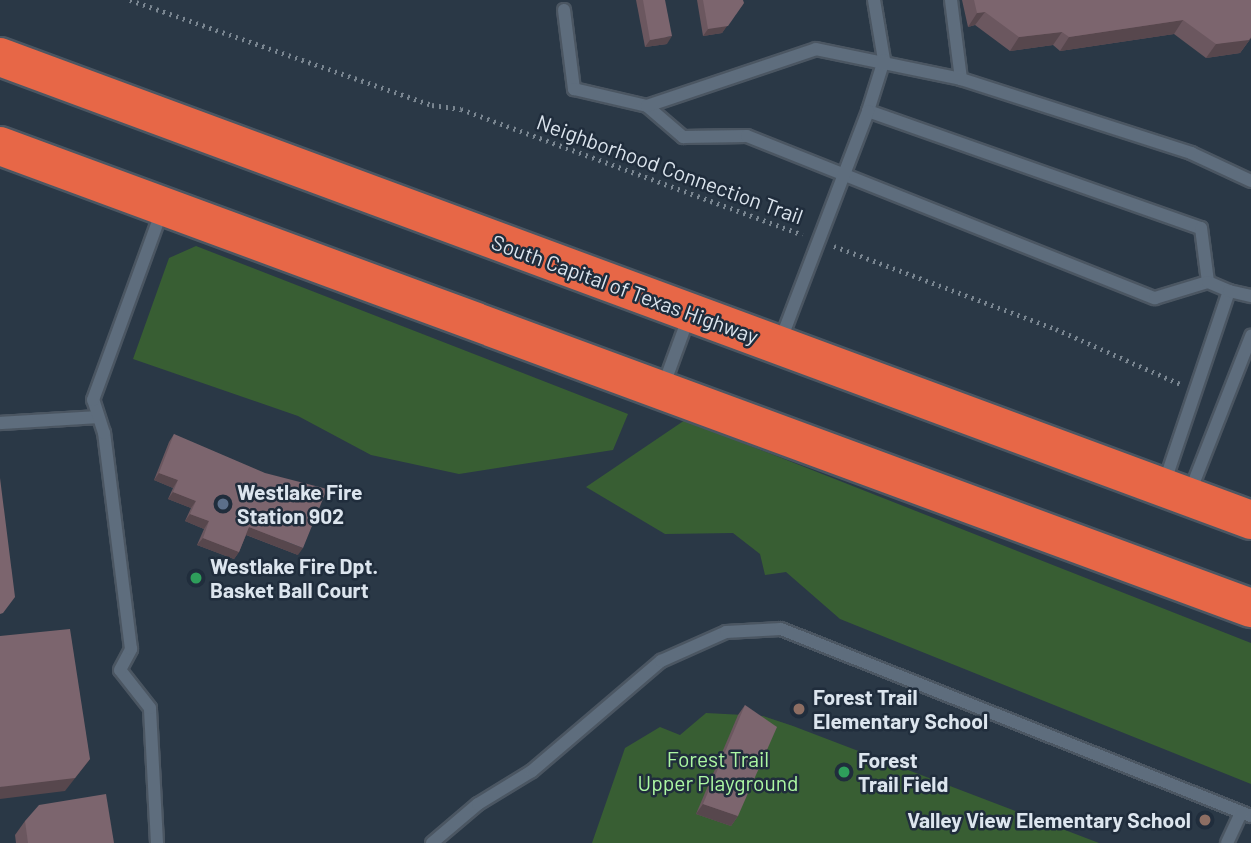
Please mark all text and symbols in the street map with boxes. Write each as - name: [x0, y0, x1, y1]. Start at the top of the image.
- street label: Neighborhood Connection Trail: [533, 109, 807, 229]
- street label: South Capital of Texas Highway: [488, 229, 762, 349]
- place label: Westlake Fire Station 902: [237, 479, 362, 529]
- marker: Westlake Fire Station 902: [215, 496, 231, 512]
- place label: Westlake Fire Dpt. Basket Ball Court: [210, 553, 378, 603]
- marker: Westlake Fire Dpt. Basket Ball Court: [188, 570, 204, 586]
- place label: Forest Trail Elementary School: [813, 684, 988, 734]
- marker: Forest Trail Elementary School: [791, 701, 807, 717]
- park label: Forest Trail Upper Playground: [638, 746, 798, 796]
- place label: Forest Trail Field: [858, 747, 948, 797]
- marker: Forest Trail Field: [836, 764, 852, 780]
- place label: Valley View Elementary School: [907, 807, 1191, 833]
- marker: Valley View Elementary School: [1197, 812, 1213, 828]

